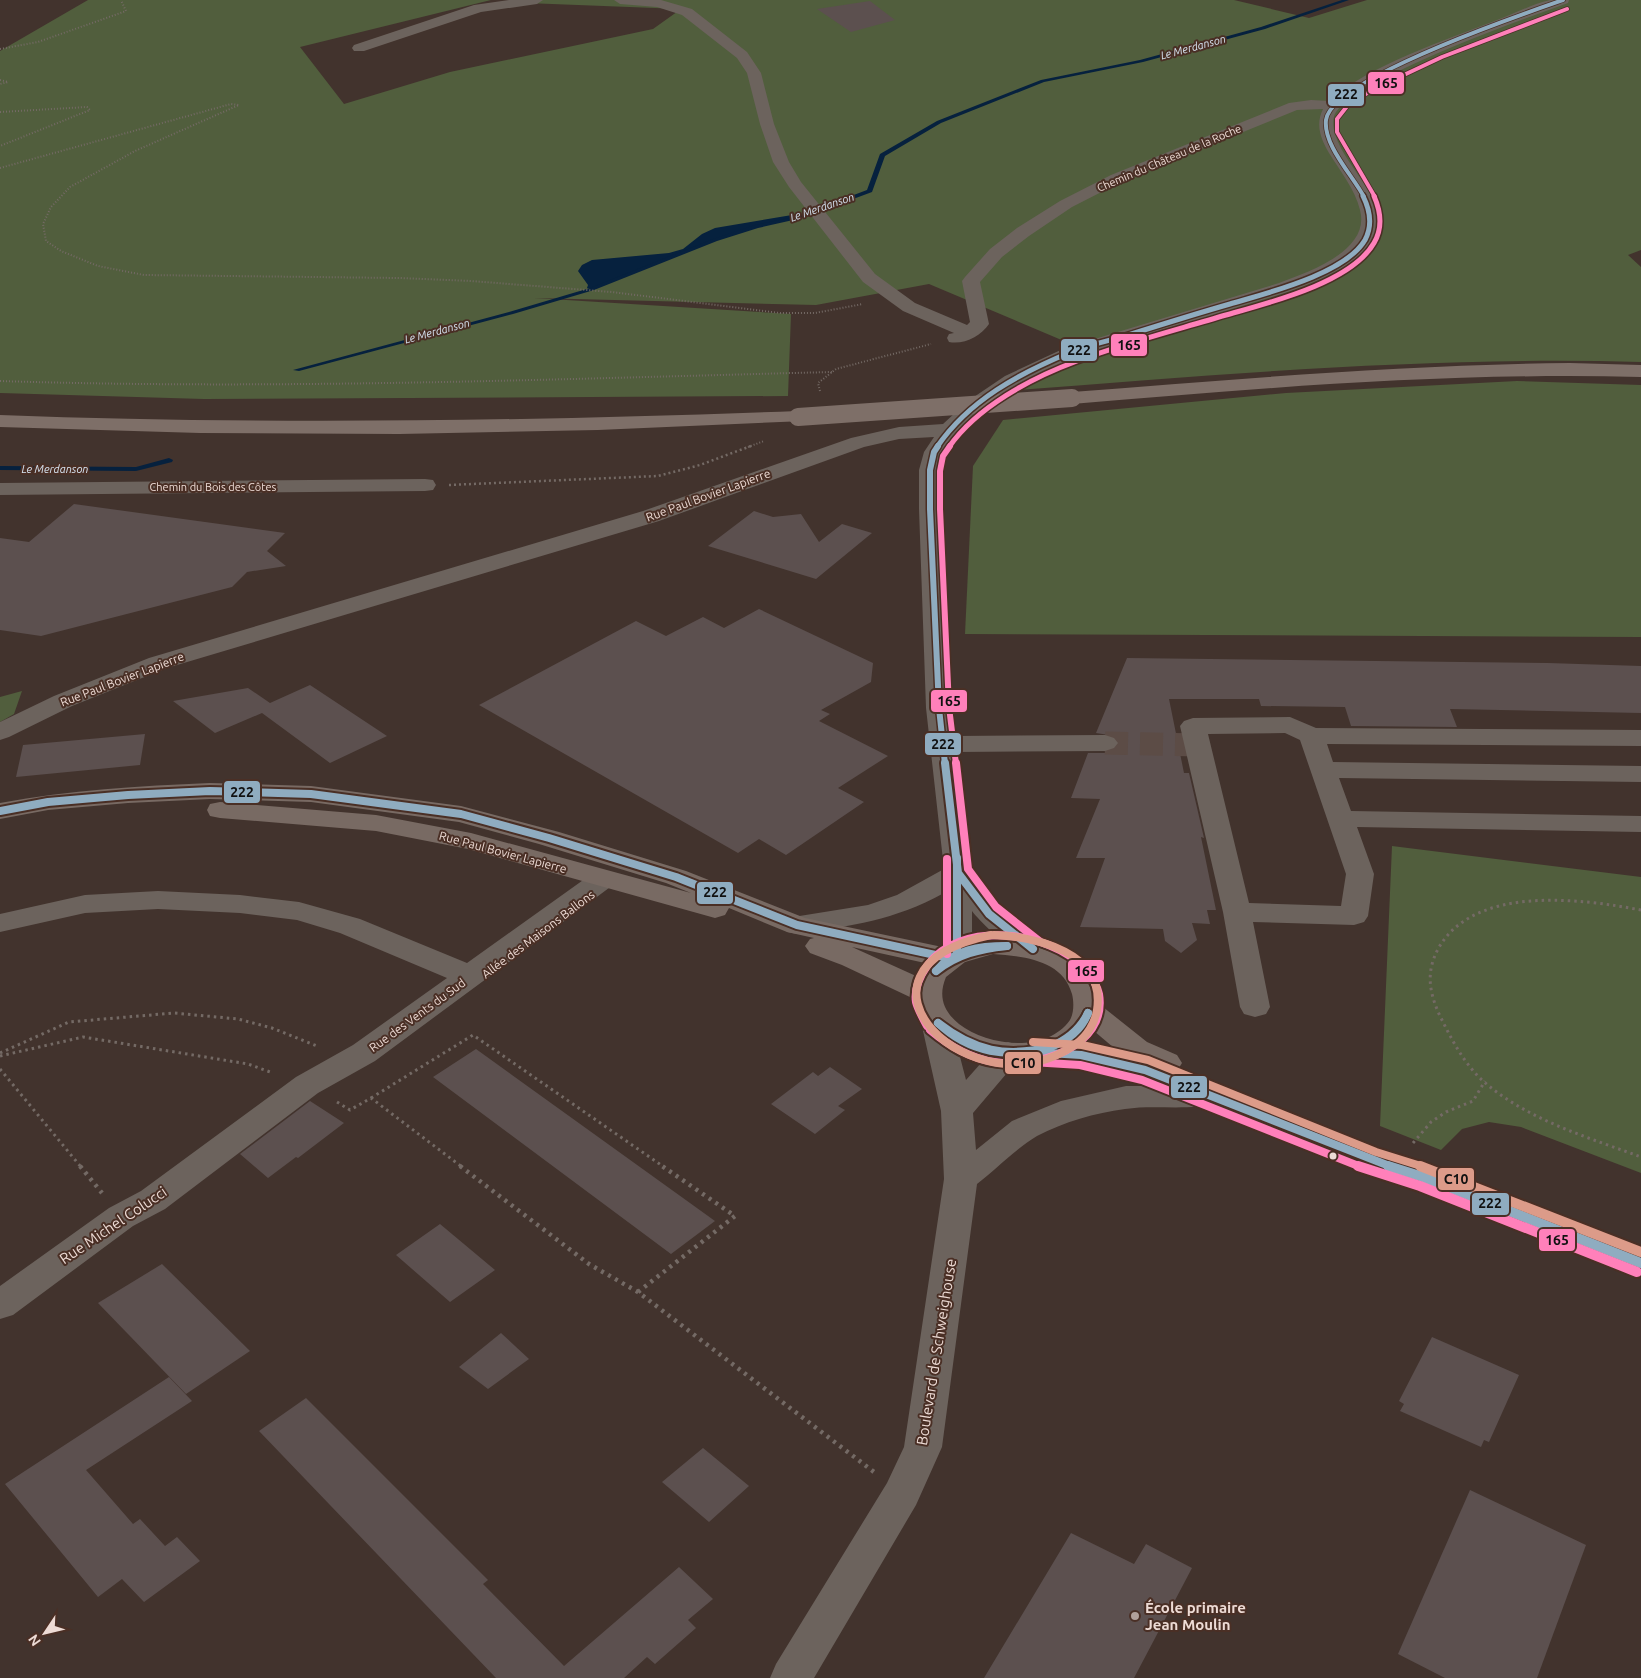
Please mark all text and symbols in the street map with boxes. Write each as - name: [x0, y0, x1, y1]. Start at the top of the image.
- water label: Le Merdanson: [1159, 33, 1227, 61]
- line badge: 165: [1367, 71, 1405, 95]
- text: 165: [1374, 75, 1398, 91]
- line badge: 222: [1327, 83, 1365, 107]
- text: 222: [1334, 86, 1358, 102]
- street label: Chemin du Château de la Roche: [1095, 122, 1243, 194]
- water label: Le Merdanson: [788, 190, 856, 224]
- water label: Le Merdanson: [403, 317, 471, 345]
- line badge: 165: [1110, 333, 1148, 357]
- text: 165: [1117, 337, 1141, 353]
- line badge: 222: [1060, 338, 1098, 362]
- text: 222: [1067, 342, 1091, 358]
- water label: Le Merdanson: [22, 463, 88, 475]
- street label: Rue Paul Bovier Lapierre: [644, 466, 772, 524]
- street label: Chemin du Bois des Côtes: [150, 481, 277, 493]
- street label: Rue Paul Bovier Lapierre: [58, 649, 186, 709]
- line badge: 165: [930, 689, 968, 713]
- text: 165: [937, 693, 961, 709]
- line badge: 222: [924, 732, 962, 756]
- text: 222: [931, 736, 955, 752]
- line badge: 222: [223, 780, 261, 804]
- text: 222: [230, 784, 254, 800]
- street label: Rue Paul Bovier Lapierre: [438, 829, 568, 875]
- line badge: 222: [696, 881, 734, 905]
- text: 222: [703, 884, 727, 900]
- street label: Allée des Maisons Ballons: [479, 887, 597, 981]
- line badge: 165: [1067, 959, 1105, 983]
- text: 165: [1074, 963, 1098, 979]
- street label: Rue des Vents du Sud: [366, 976, 468, 1054]
- line badge: C10: [1004, 1051, 1042, 1075]
- text: C10: [1011, 1055, 1035, 1071]
- line badge: 222: [1170, 1075, 1208, 1099]
- text: 222: [1177, 1079, 1201, 1095]
- unlabelled marker: [1328, 1151, 1338, 1161]
- line badge: C10: [1437, 1167, 1475, 1191]
- text: C10: [1444, 1171, 1468, 1187]
- street label: Rue Michel Colucci: [56, 1183, 170, 1267]
- line badge: 222: [1471, 1192, 1510, 1216]
- text: 222: [1478, 1195, 1502, 1211]
- line badge: 165: [1538, 1228, 1576, 1252]
- text: 165: [1545, 1232, 1569, 1248]
- street label: Boulevard de Schweighouse: [913, 1257, 959, 1447]
- place label: École primaire Jean Moulin: [1145, 1599, 1246, 1633]
- north arrow: [20, 1608, 70, 1658]
- marker: École primaire Jean Moulin: [1129, 1610, 1141, 1622]
- text: N: [25, 1632, 44, 1649]

